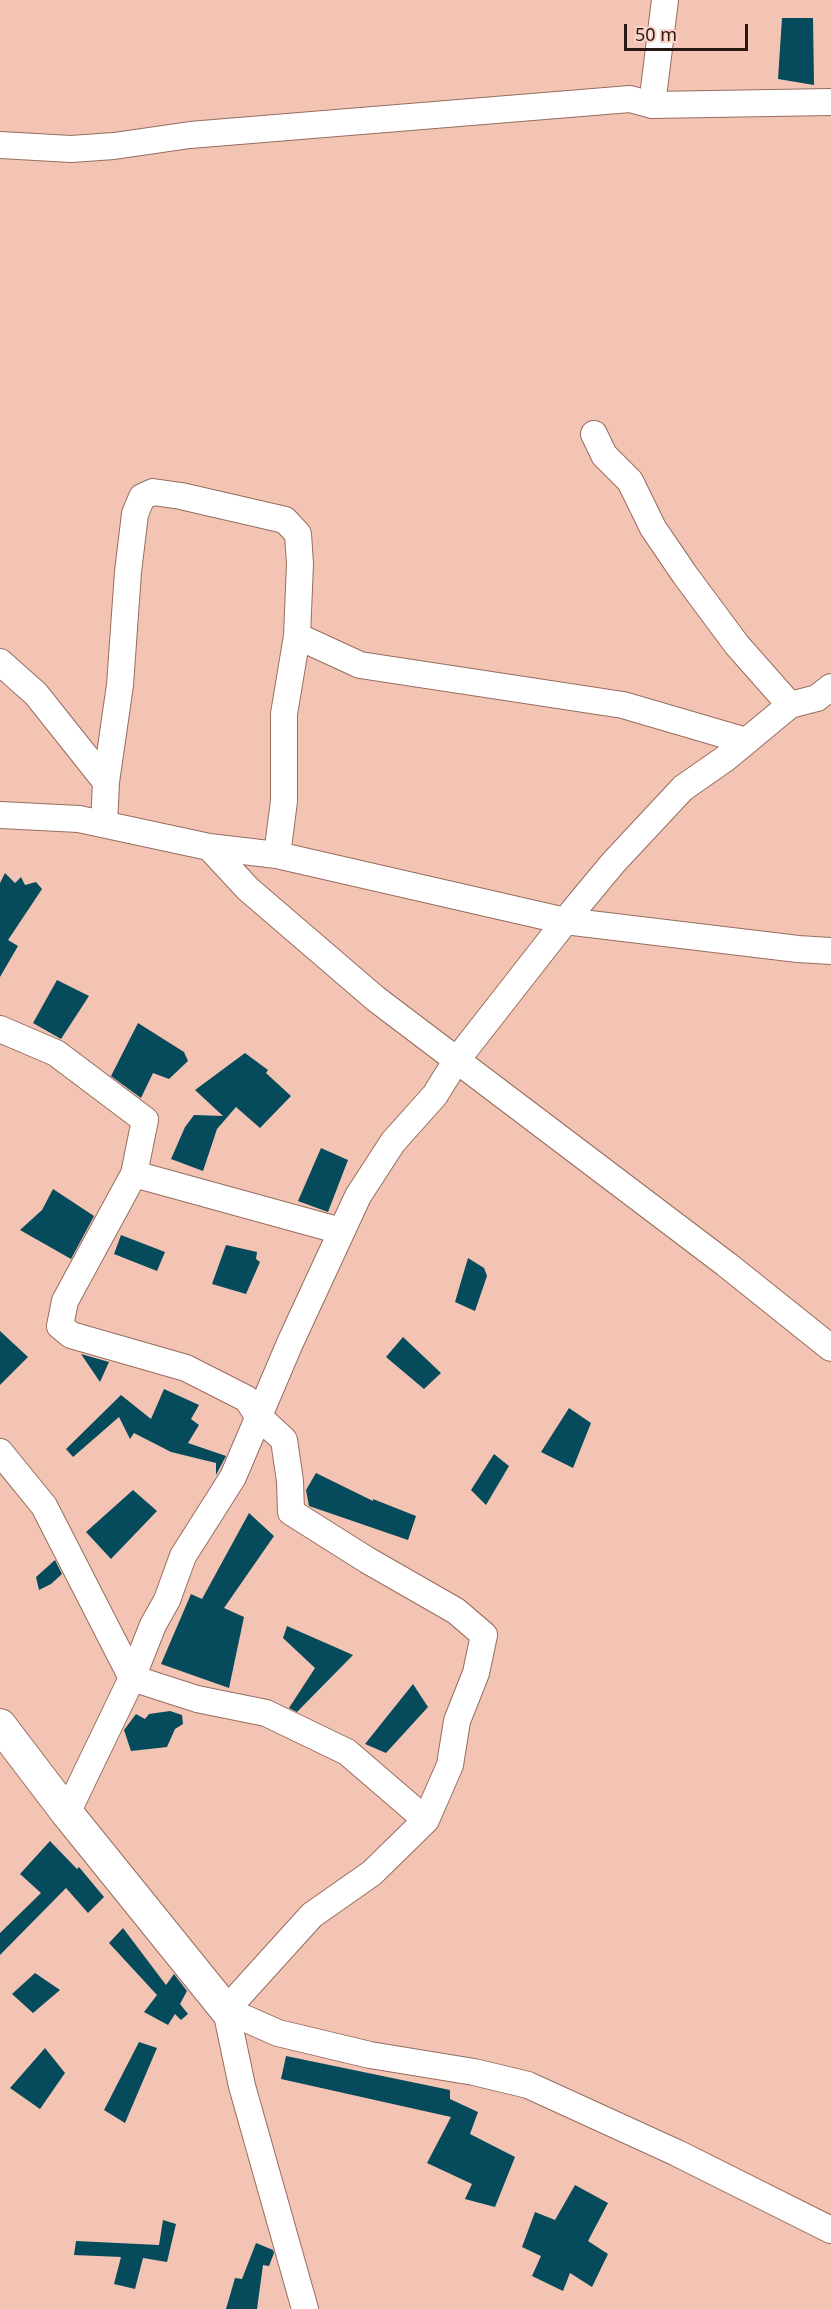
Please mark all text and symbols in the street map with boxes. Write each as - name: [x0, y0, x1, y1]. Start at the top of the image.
- scale bar: [627, 12, 752, 50]
- text: 50 m: [635, 22, 677, 46]

